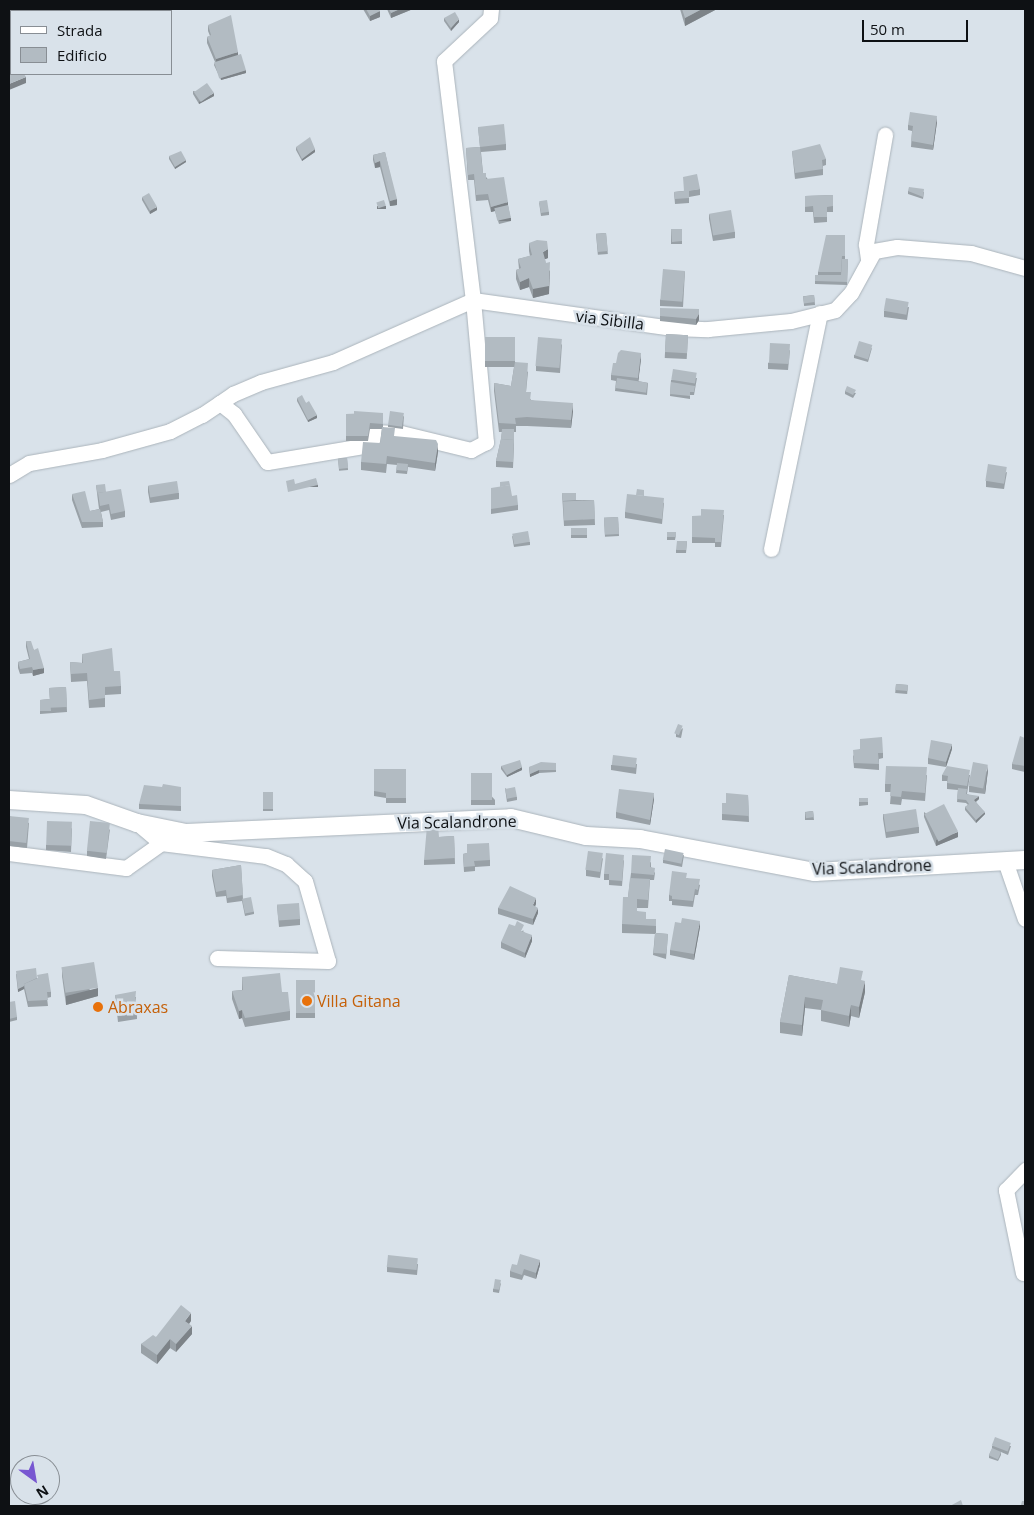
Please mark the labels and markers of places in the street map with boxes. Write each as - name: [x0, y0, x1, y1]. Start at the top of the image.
- place label: Villa Gitana: [317, 991, 401, 1011]
- marker: Villa Gitana: [301, 995, 313, 1007]
- place label: Abraxas: [108, 997, 168, 1017]
- marker: Abraxas: [92, 1001, 104, 1013]

